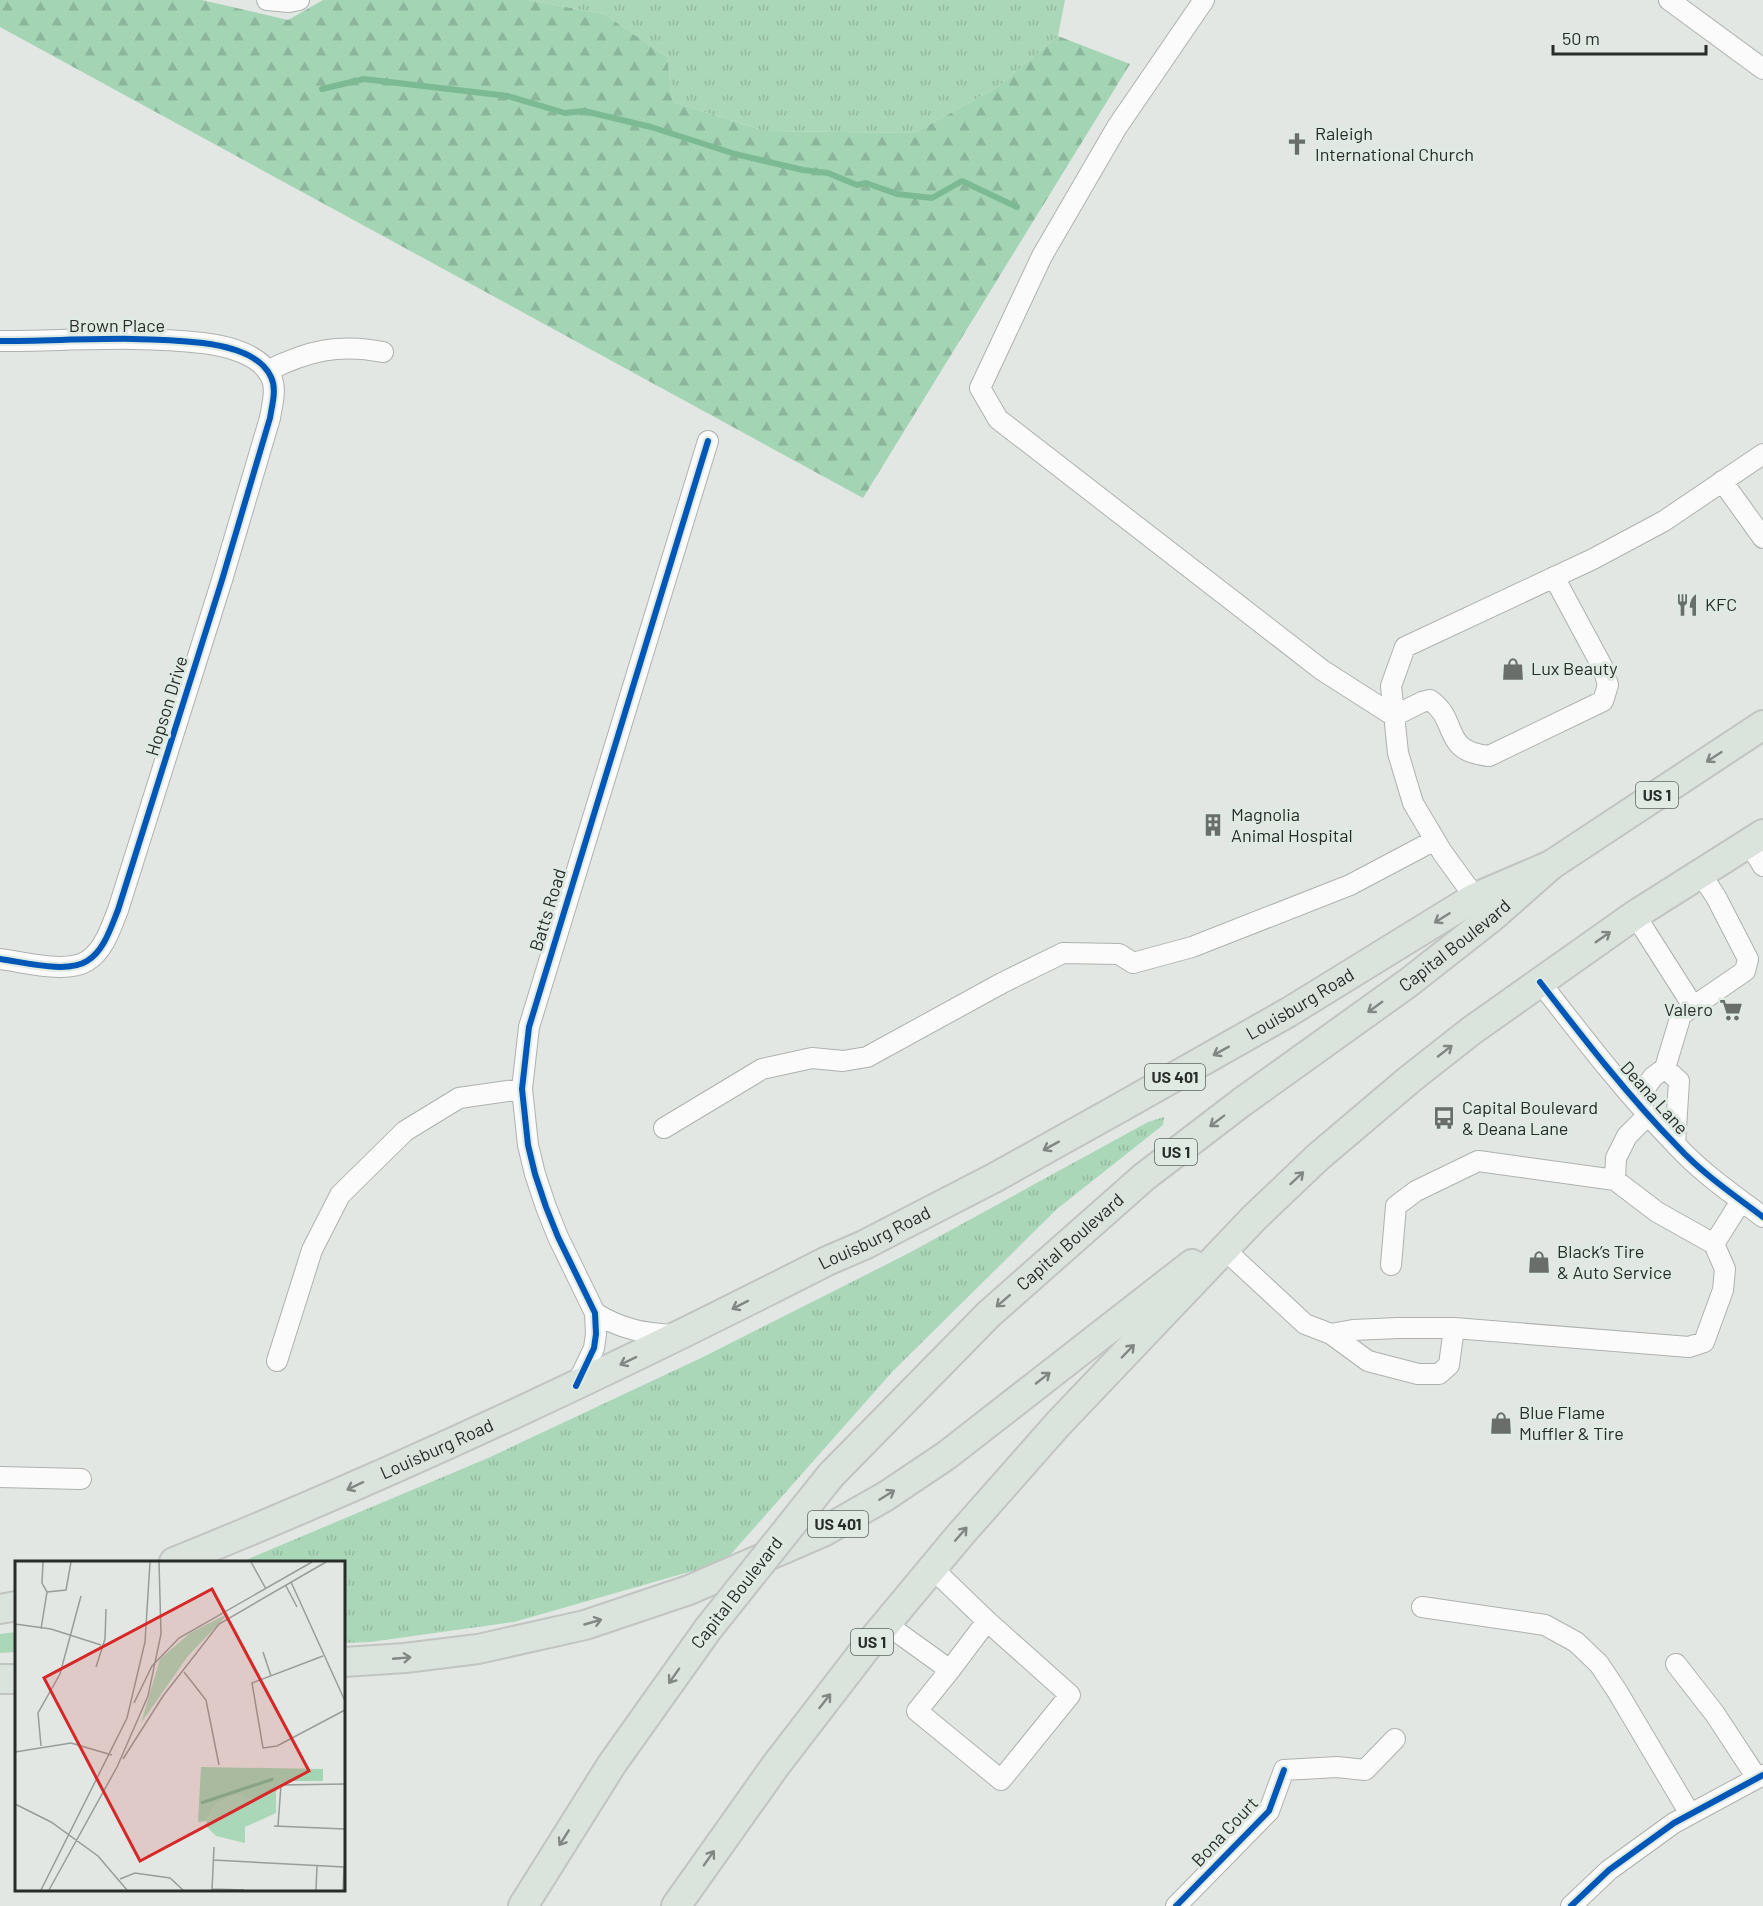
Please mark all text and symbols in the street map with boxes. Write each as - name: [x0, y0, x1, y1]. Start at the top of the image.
- scale bar: [1553, 18, 1706, 56]
- text: 50 m: [1562, 27, 1600, 49]
- place label: Raleigh International Church: [1315, 122, 1474, 165]
- church icon: Raleigh International Church: [1284, 131, 1310, 157]
- street label: Brown Place: [69, 314, 165, 336]
- restaurant icon: KFC: [1674, 592, 1700, 618]
- place label: KFC: [1705, 593, 1737, 615]
- street label: Hopson Drive: [140, 653, 192, 758]
- shop icon: Lux Beauty: [1500, 656, 1526, 682]
- place label: Lux Beauty: [1531, 657, 1618, 679]
- one-way arrow: [1706, 751, 1723, 763]
- road number: US 1: [1636, 782, 1678, 808]
- place label: Magnolia Animal Hospital: [1231, 803, 1353, 846]
- building icon: Magnolia Animal Hospital: [1200, 812, 1226, 838]
- street label: Batts Road: [524, 866, 570, 954]
- street label: Capital Boulevard: [1394, 894, 1515, 996]
- one-way arrow: [1434, 912, 1451, 924]
- one-way arrow: [1595, 931, 1611, 943]
- street label: Louisburg Road: [1242, 963, 1358, 1044]
- supermarket icon: Valero: [1718, 997, 1744, 1023]
- place label: Valero: [1664, 998, 1713, 1020]
- one-way arrow: [1367, 1001, 1383, 1013]
- one-way arrow: [1213, 1045, 1230, 1057]
- one-way arrow: [1437, 1045, 1453, 1058]
- street label: Deana Lane: [1616, 1056, 1693, 1138]
- road number: US 401: [1145, 1064, 1205, 1090]
- place label: Capital Boulevard & Deana Lane: [1462, 1096, 1598, 1139]
- bus stop icon: Capital Boulevard & Deana Lane: [1431, 1105, 1457, 1131]
- one-way arrow: [1209, 1115, 1225, 1128]
- road number: US 1: [1155, 1139, 1197, 1165]
- one-way arrow: [1043, 1141, 1060, 1153]
- one-way arrow: [1289, 1170, 1304, 1185]
- street label: Capital Boulevard: [1011, 1188, 1128, 1295]
- street label: Louisburg Road: [814, 1201, 934, 1274]
- place label: Black’s Tire & Auto Service: [1557, 1240, 1672, 1283]
- shop icon: Black’s Tire & Auto Service: [1526, 1249, 1552, 1275]
- one-way arrow: [996, 1294, 1011, 1308]
- one-way arrow: [732, 1300, 750, 1311]
- one-way arrow: [1120, 1344, 1135, 1359]
- one-way arrow: [619, 1355, 637, 1367]
- one-way arrow: [1035, 1372, 1051, 1385]
- place label: Blue Flame Muffler & Tire: [1519, 1401, 1624, 1444]
- shop icon: Blue Flame Muffler & Tire: [1488, 1410, 1514, 1436]
- street label: Louisburg Road: [376, 1413, 497, 1483]
- one-way arrow: [347, 1481, 365, 1493]
- one-way arrow: [878, 1489, 895, 1501]
- road number: US 401: [808, 1511, 868, 1537]
- one-way arrow: [954, 1527, 968, 1542]
- street label: Capital Boulevard: [686, 1532, 787, 1653]
- inset map: [15, 1561, 345, 1891]
- one-way arrow: [583, 1616, 602, 1628]
- road number: US 1: [851, 1629, 893, 1655]
- one-way arrow: [391, 1652, 411, 1663]
- one-way arrow: [668, 1668, 680, 1684]
- one-way arrow: [819, 1694, 831, 1710]
- street label: Bona Court: [1186, 1792, 1262, 1871]
- one-way arrow: [558, 1829, 571, 1846]
- one-way arrow: [703, 1850, 715, 1867]

